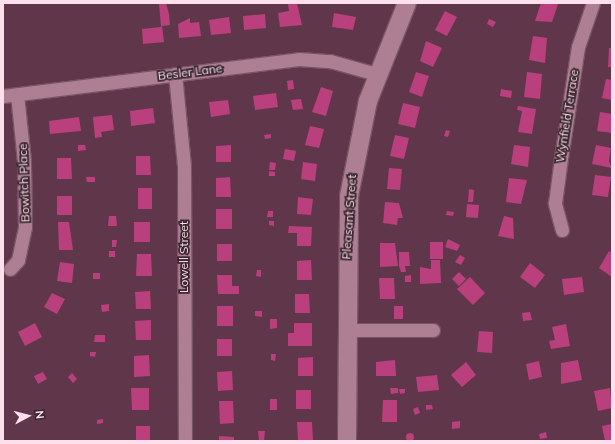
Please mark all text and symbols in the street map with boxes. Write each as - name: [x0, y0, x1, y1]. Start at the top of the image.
- street label: Besler Lane: [157, 61, 223, 83]
- street label: Wynfield Terrace: [553, 68, 581, 164]
- street label: Bowitch Place: [15, 143, 33, 223]
- street label: Pleasant Street: [339, 174, 359, 260]
- street label: Lowell Street: [177, 221, 191, 293]
- north arrow: [8, 396, 48, 436]
- text: N: [32, 410, 47, 420]

